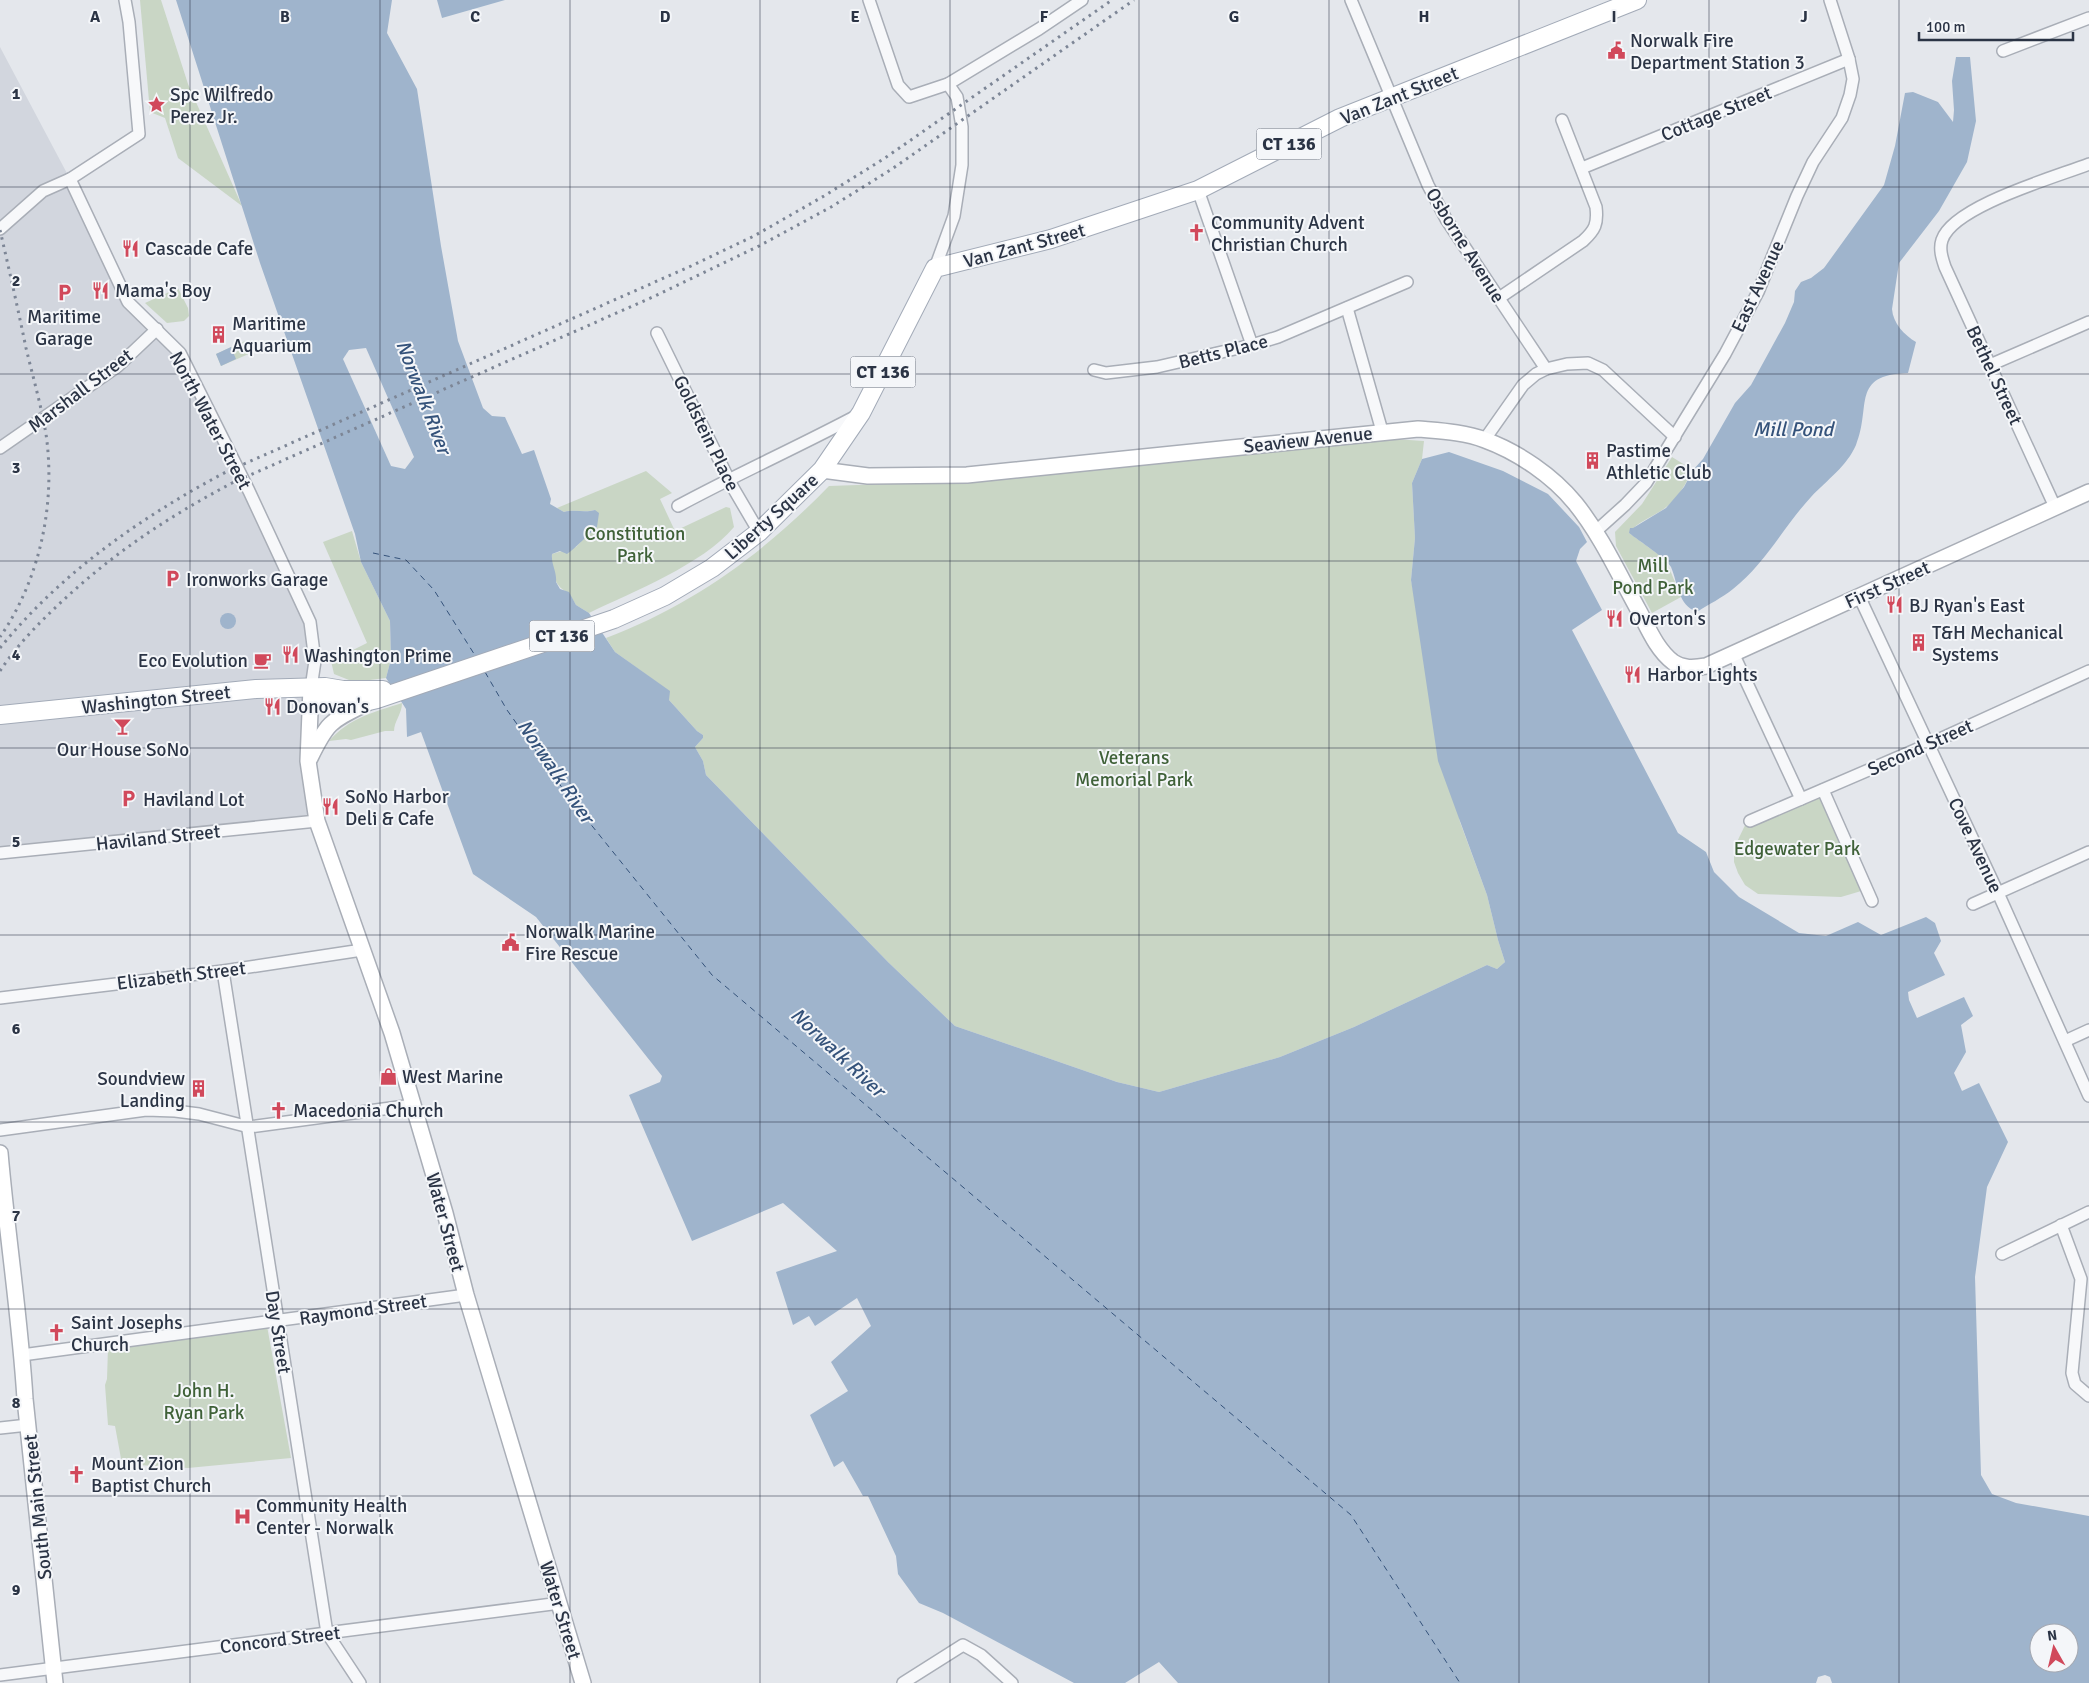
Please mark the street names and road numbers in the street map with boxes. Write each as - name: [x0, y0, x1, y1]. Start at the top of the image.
- street label: Van Zant Street: [1337, 61, 1462, 130]
- street label: Cottage Street: [1658, 81, 1775, 147]
- road number: CT 136: [1256, 128, 1322, 160]
- street label: Osborne Avenue: [1420, 184, 1510, 308]
- street label: Van Zant Street: [961, 218, 1088, 274]
- street label: East Avenue: [1726, 237, 1790, 336]
- street label: Bethel Street: [1961, 322, 2028, 429]
- street label: Betts Place: [1176, 329, 1270, 375]
- street label: Marshall Street: [24, 343, 138, 438]
- street label: North Water Street: [164, 347, 257, 494]
- road number: CT 136: [850, 357, 916, 388]
- street label: Goldstein Place: [668, 372, 744, 495]
- street label: Seaview Avenue: [1242, 421, 1374, 459]
- street label: Liberty Square: [720, 468, 824, 565]
- street label: First Street: [1841, 555, 1934, 614]
- road number: CT 136: [530, 620, 594, 652]
- street label: Washington Street: [80, 680, 232, 720]
- street label: Second Street: [1864, 714, 1977, 782]
- street label: Cove Avenue: [1943, 794, 2008, 897]
- street label: Haviland Street: [95, 819, 222, 856]
- street label: Elizabeth Street: [115, 956, 247, 996]
- street label: Water Street: [420, 1170, 470, 1275]
- street label: Day Street: [260, 1289, 296, 1376]
- street label: Raymond Street: [298, 1289, 429, 1331]
- street label: South Main Street: [18, 1433, 58, 1581]
- street label: Water Street: [534, 1558, 586, 1663]
- street label: Concord Street: [219, 1621, 342, 1659]

